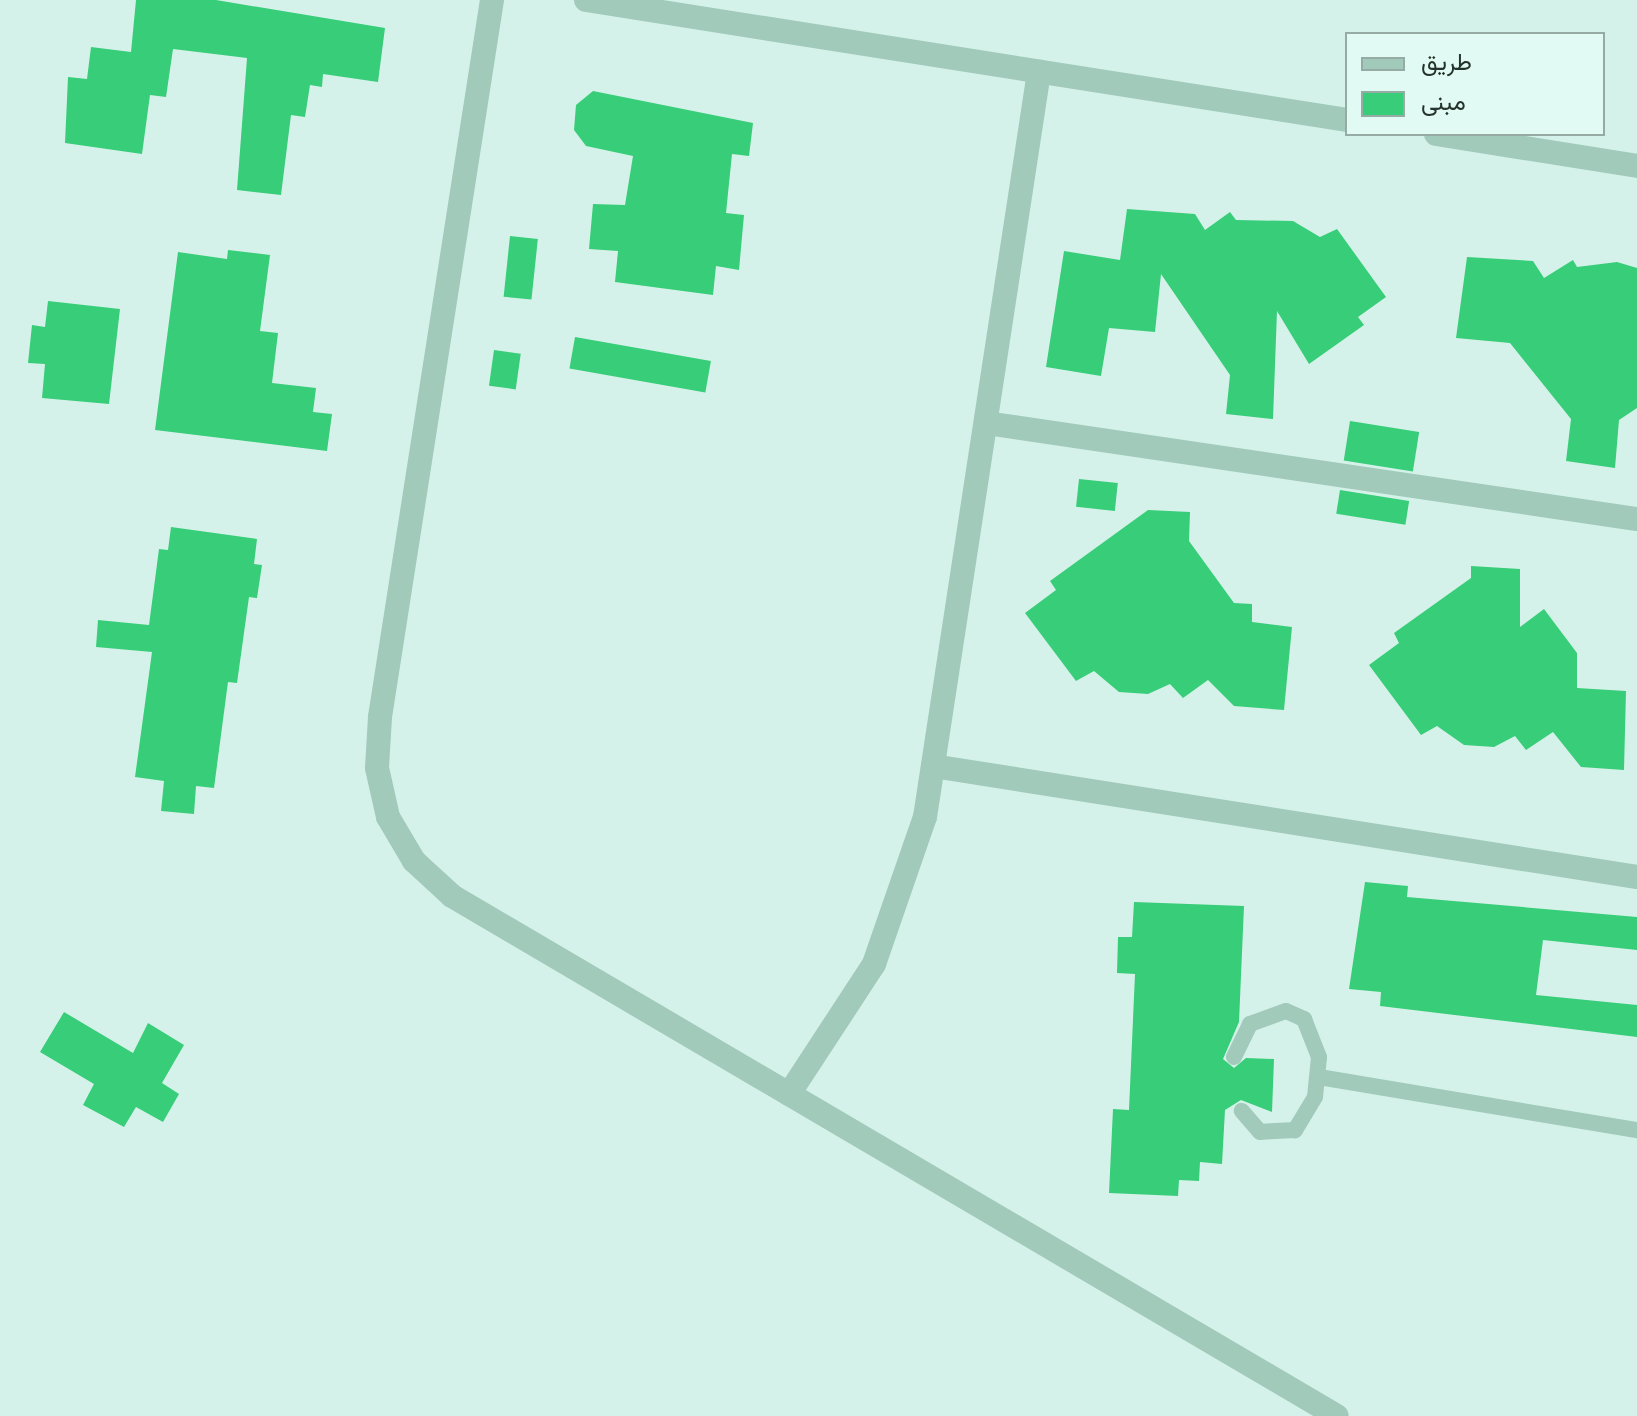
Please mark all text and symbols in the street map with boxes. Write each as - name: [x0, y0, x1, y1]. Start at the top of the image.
- legend: [1345, 32, 1605, 136]
- text: طريق: [1421, 48, 1472, 77]
- text: مبنى: [1421, 88, 1466, 117]

